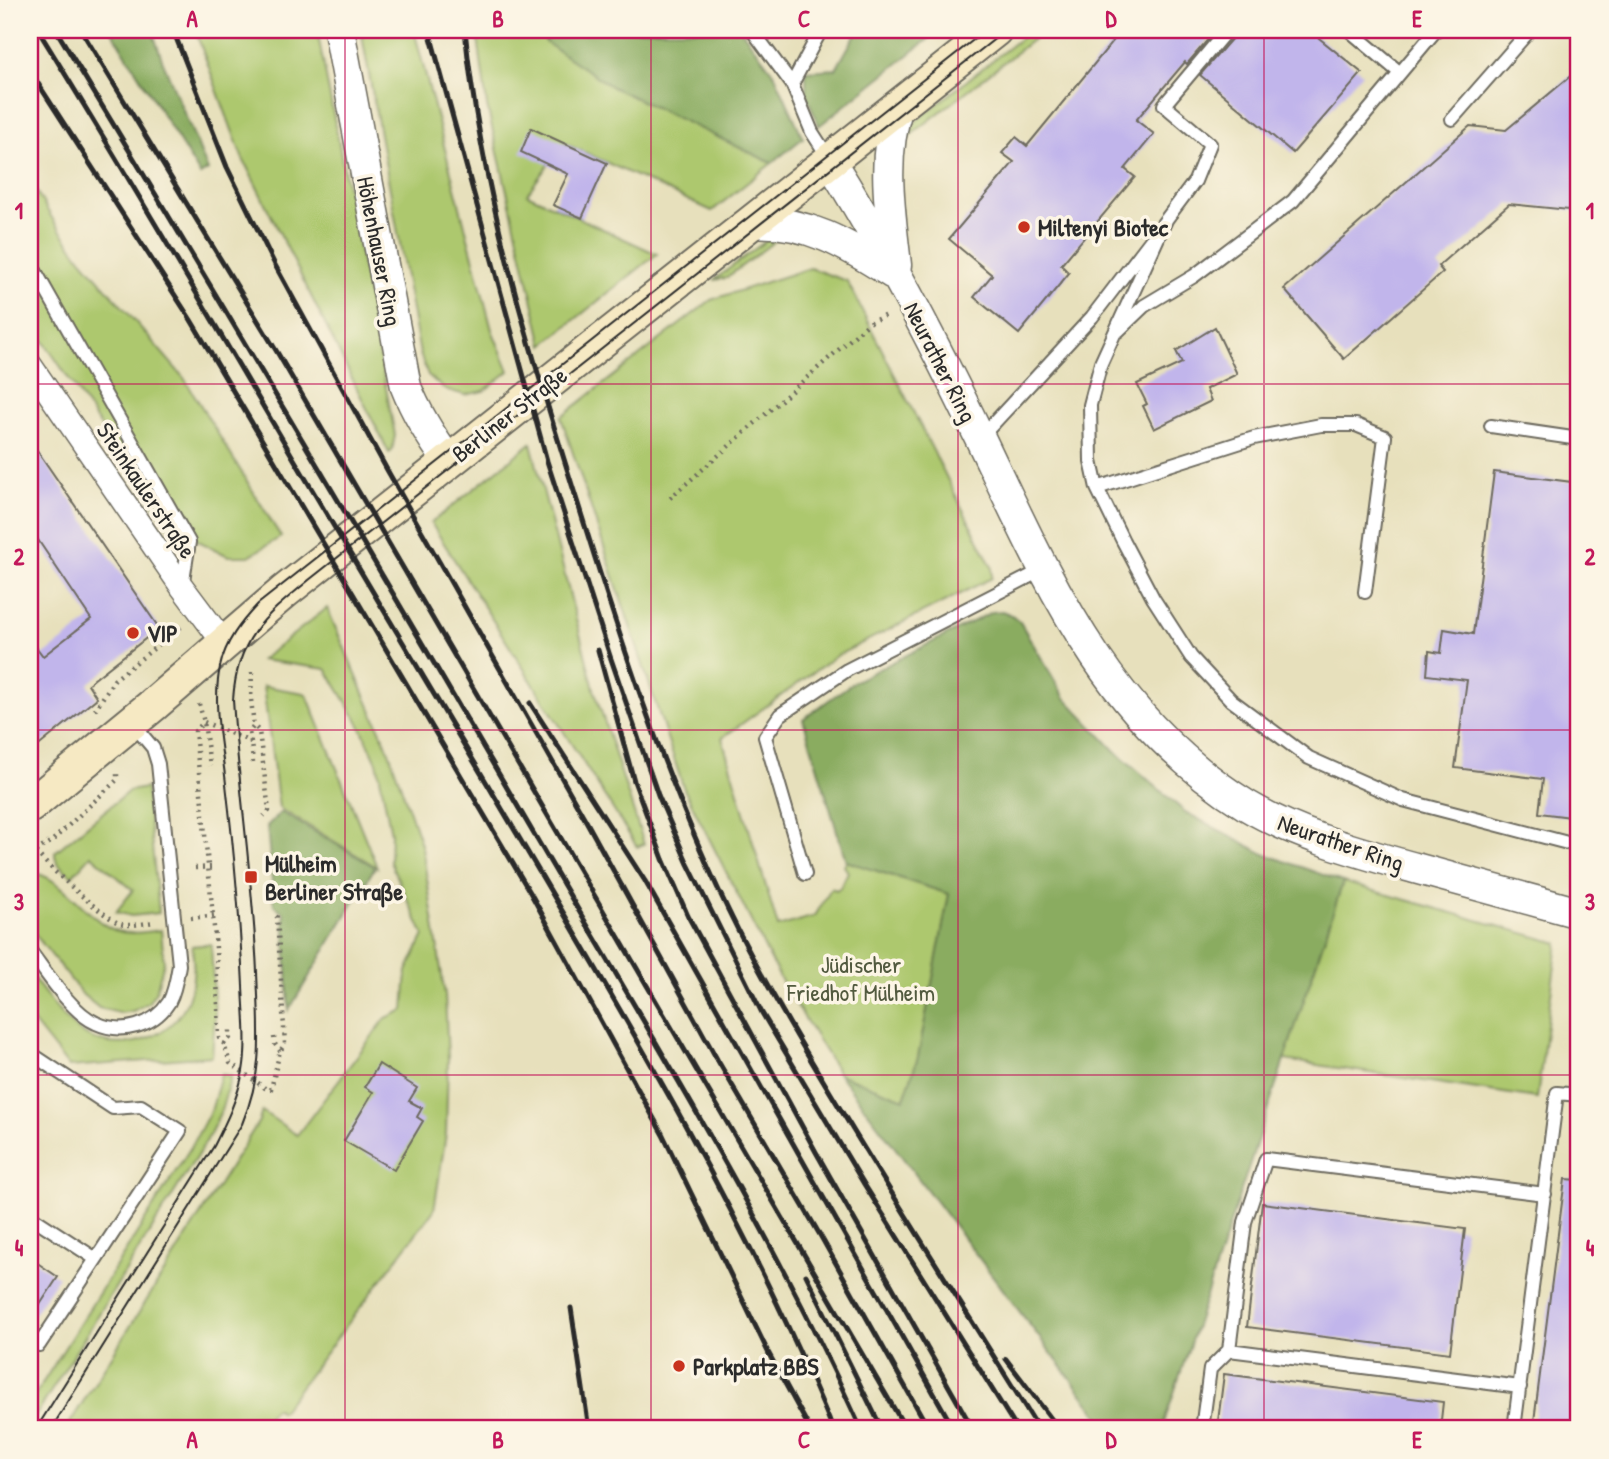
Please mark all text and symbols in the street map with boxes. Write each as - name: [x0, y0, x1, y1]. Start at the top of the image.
- text: A: [186, 3, 198, 34]
- text: B: [492, 3, 504, 34]
- text: C: [798, 3, 810, 34]
- text: D: [1106, 3, 1118, 34]
- text: E: [1412, 3, 1423, 34]
- street label: Höhenhauser Ring: [350, 173, 410, 329]
- text: 1: [15, 195, 23, 226]
- text: 1: [1586, 195, 1594, 226]
- place label: Miltenyi Biotec: [1038, 211, 1169, 244]
- marker: Miltenyi Biotec: [1016, 219, 1032, 235]
- street label: Neurather Ring: [897, 296, 985, 428]
- street label: Berliner Straße: [445, 359, 574, 469]
- street label: Steinkaulerstraße: [90, 416, 205, 565]
- text: 2: [14, 541, 25, 572]
- text: 2: [1585, 541, 1596, 572]
- place label: VIP: [147, 617, 178, 649]
- marker: VIP: [125, 625, 141, 641]
- street label: Neurather Ring: [1274, 806, 1408, 878]
- place label: Mülheim Berliner Straße: [265, 847, 403, 908]
- marker: Mülheim Berliner Straße: [243, 869, 259, 885]
- text: 3: [14, 886, 24, 917]
- text: 3: [1585, 886, 1595, 917]
- park label: Jüdischer Friedhof Mülheim: [786, 948, 935, 1008]
- text: 4: [15, 1232, 24, 1263]
- text: 4: [1586, 1232, 1595, 1263]
- place label: Parkplatz BBS: [693, 1350, 819, 1383]
- marker: Parkplatz BBS: [671, 1358, 687, 1374]
- text: A: [186, 1424, 198, 1455]
- text: B: [492, 1424, 504, 1455]
- text: C: [798, 1424, 810, 1455]
- text: D: [1106, 1424, 1118, 1455]
- text: E: [1412, 1424, 1423, 1455]

